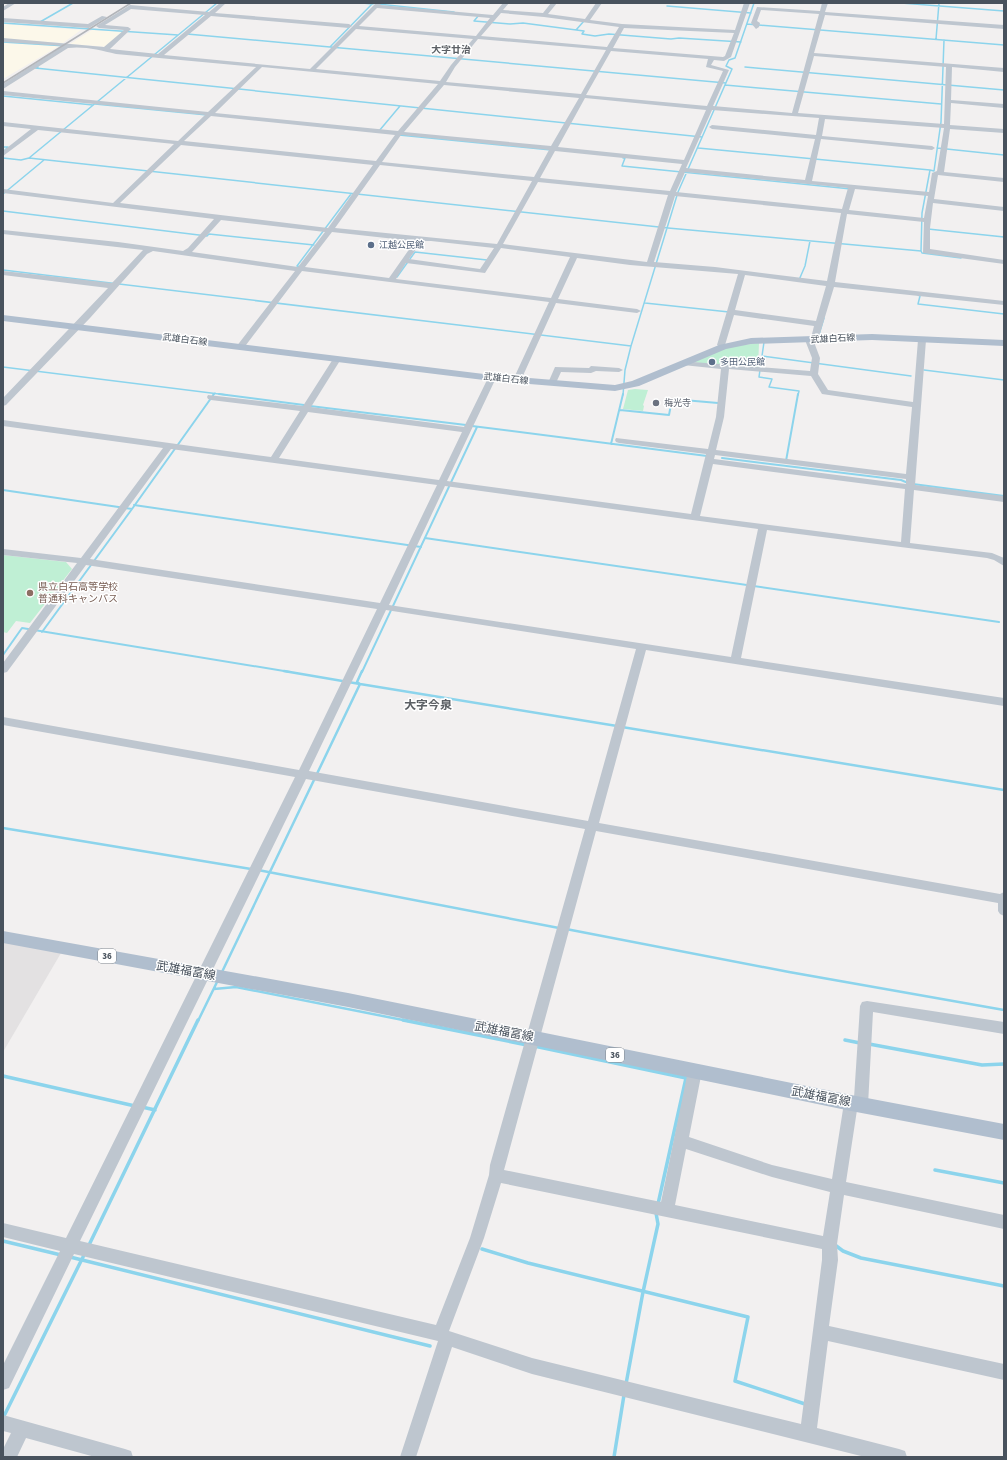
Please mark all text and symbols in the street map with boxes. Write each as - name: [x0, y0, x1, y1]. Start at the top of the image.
- district label: 大字廿治: [431, 43, 471, 57]
- place label: 江越公民館: [379, 239, 424, 252]
- marker: 江越公民館: [366, 240, 376, 250]
- street label: 武雄白石線: [162, 331, 209, 349]
- street label: 武雄白石線: [810, 331, 857, 347]
- place label: 多田公民館: [720, 356, 765, 369]
- marker: 多田公民館: [707, 357, 717, 367]
- street label: 武雄白石線: [483, 370, 530, 388]
- place label: 梅光寺: [664, 397, 691, 410]
- marker: 梅光寺: [651, 398, 661, 408]
- place label: 県立白石高等学校 普通科キャンパス: [38, 580, 118, 606]
- marker: 県立白石高等学校 普通科キャンパス: [25, 588, 35, 598]
- district label: 大字今泉: [404, 697, 452, 714]
- road number: 36: [98, 949, 116, 963]
- street label: 武雄福富線: [155, 957, 217, 985]
- street label: 武雄福富線: [473, 1018, 535, 1046]
- road number: 36: [606, 1048, 624, 1062]
- street label: 武雄福富線: [790, 1083, 852, 1111]

